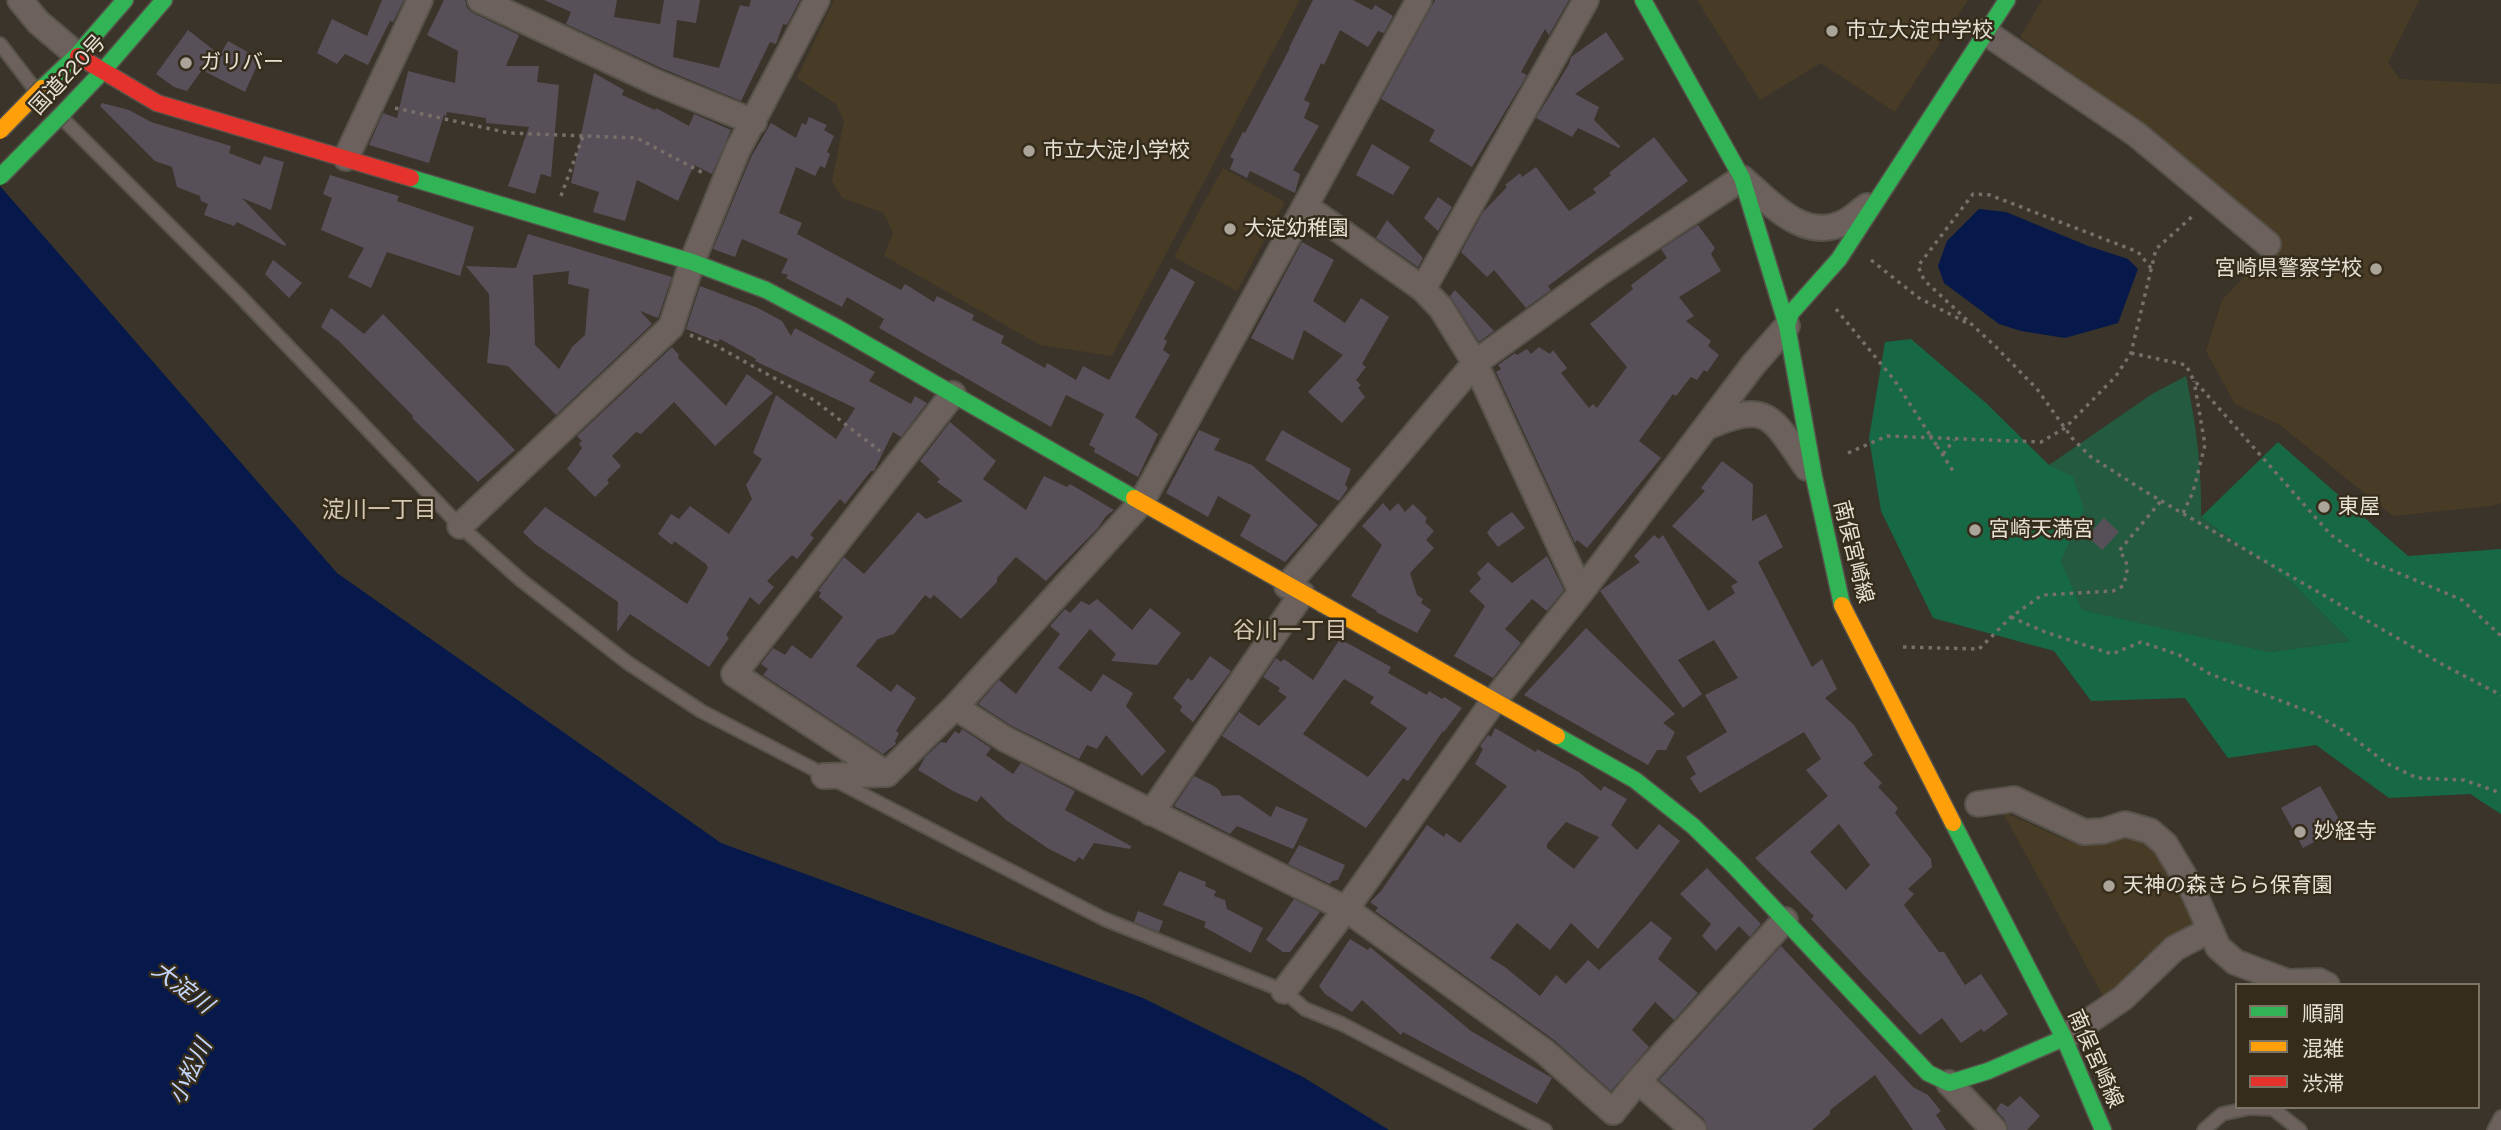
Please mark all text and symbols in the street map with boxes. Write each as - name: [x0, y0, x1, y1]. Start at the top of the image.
- place label: 市立大淀中学校: [1846, 18, 1993, 44]
- marker: 市立大淀中学校: [1824, 23, 1840, 39]
- street label: 国道220号: [25, 30, 111, 120]
- place label: ガリバー: [200, 50, 284, 76]
- marker: ガリバー: [178, 55, 194, 71]
- place label: 市立大淀小学校: [1043, 138, 1190, 164]
- marker: 市立大淀小学校: [1021, 143, 1037, 159]
- place label: 大淀幼稚園: [1244, 216, 1349, 242]
- marker: 大淀幼稚園: [1222, 221, 1238, 237]
- place label: 宮崎県警察学校: [2215, 256, 2362, 282]
- marker: 宮崎県警察学校: [2368, 261, 2384, 277]
- place label: 東屋: [2338, 494, 2380, 520]
- district label: 淀川一丁目: [322, 496, 436, 524]
- street label: 南俣宮崎線: [1828, 498, 1878, 606]
- marker: 東屋: [2316, 499, 2332, 515]
- place label: 宮崎天満宮: [1989, 517, 2094, 543]
- marker: 宮崎天満宮: [1967, 522, 1983, 538]
- district label: 谷川一丁目: [1233, 617, 1347, 645]
- place label: 妙経寺: [2314, 819, 2377, 845]
- marker: 妙経寺: [2292, 824, 2308, 840]
- place label: 天神の森きらら保育園: [2123, 873, 2333, 899]
- marker: 天神の森きらら保育園: [2101, 878, 2117, 894]
- water label: 大淀川: [146, 956, 218, 1020]
- legend: [2235, 983, 2480, 1109]
- text: 順調: [2302, 1001, 2344, 1026]
- street label: 南俣宮崎線: [2062, 1006, 2128, 1112]
- water label: 小松川: [163, 1035, 219, 1109]
- text: 混雑: [2302, 1036, 2344, 1061]
- text: 渋滞: [2302, 1071, 2344, 1096]

